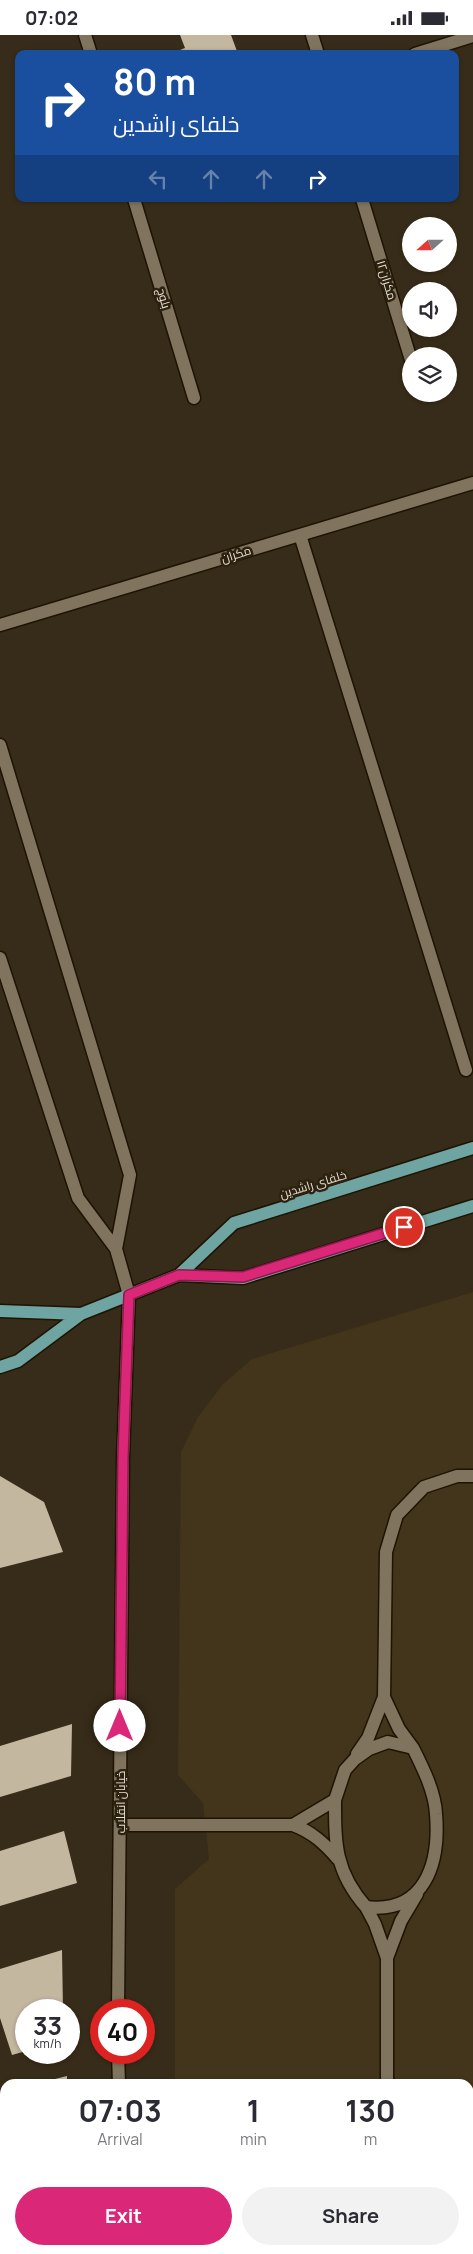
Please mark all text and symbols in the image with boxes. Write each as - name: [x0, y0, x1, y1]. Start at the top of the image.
- text: 07:02: [25, 5, 78, 31]
- text: 80 m: [113, 58, 196, 106]
- icon: right: [30, 70, 95, 135]
- text: خلفای راشدین: [113, 109, 240, 139]
- icon: left: [144, 165, 172, 193]
- icon: ahead: [197, 165, 225, 193]
- icon: ahead: [250, 165, 278, 193]
- icon: right: [303, 165, 331, 193]
- north arrow: [402, 217, 458, 273]
- map controls: [402, 217, 457, 402]
- street label: مکران۱۲: [373, 258, 401, 302]
- button: sound: [402, 282, 457, 337]
- street label: بلوچ: [153, 286, 175, 310]
- button: layers: [402, 347, 457, 402]
- street label: مکران: [219, 541, 253, 567]
- street label: خلفای راشدین: [278, 1166, 348, 1202]
- pin: [383, 1206, 425, 1248]
- icon: arrive: [390, 1213, 418, 1241]
- position arrow: [93, 1699, 145, 1751]
- street label: خیابان انقلاب: [112, 1771, 129, 1833]
- speed limit sign: 40: [90, 1999, 155, 2064]
- text: 33: [33, 2008, 62, 2043]
- text: km/h: [34, 2035, 61, 2052]
- text: 07:03: [78, 2090, 162, 2131]
- text: 1: [247, 2090, 260, 2131]
- text: 130: [345, 2090, 396, 2131]
- text: Arrival: [97, 2128, 143, 2150]
- text: min: [240, 2128, 267, 2150]
- text: m: [364, 2128, 377, 2150]
- button: Exit: [15, 2187, 232, 2245]
- button: Share: [242, 2187, 459, 2245]

